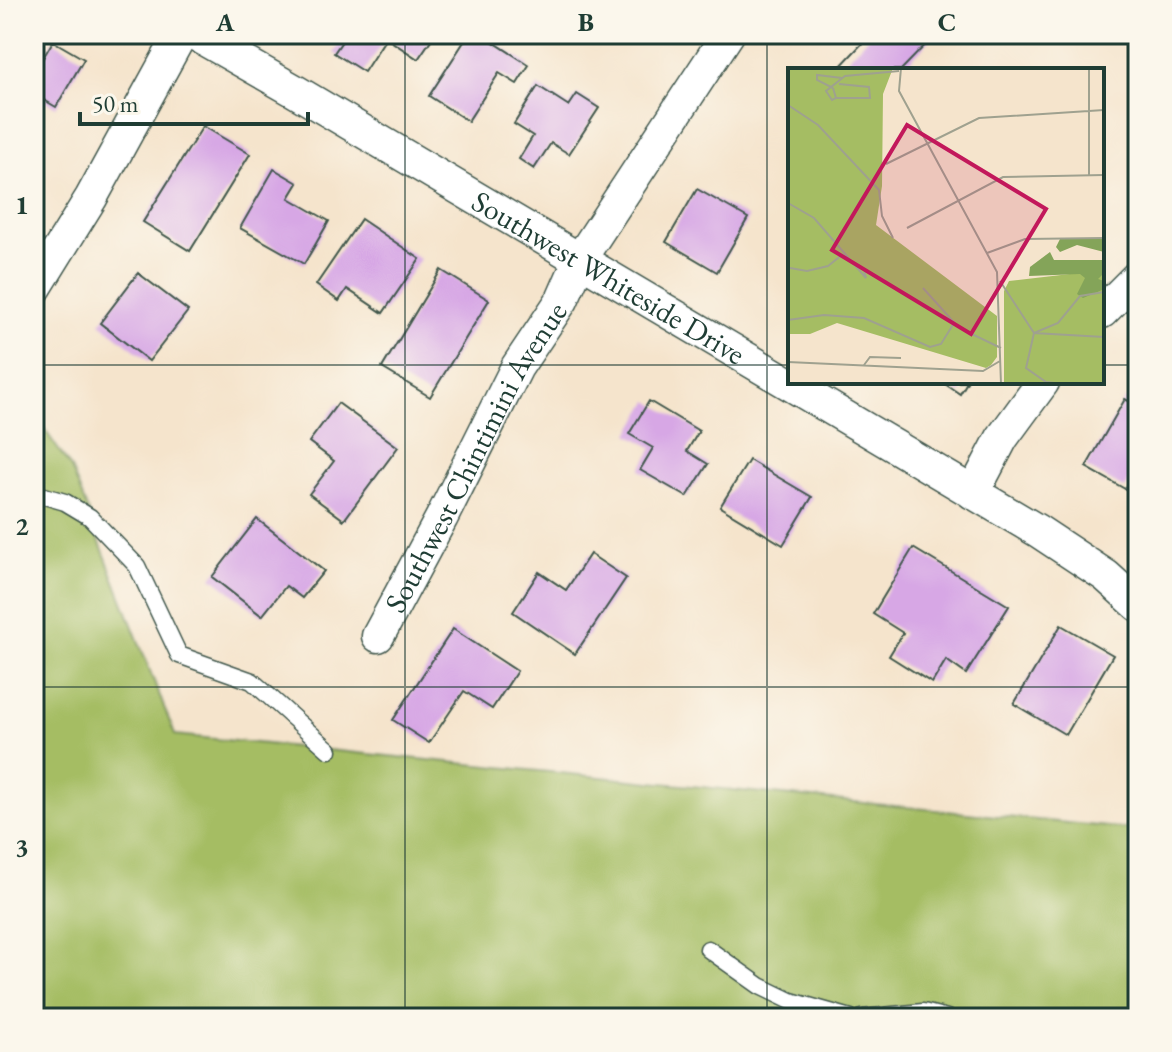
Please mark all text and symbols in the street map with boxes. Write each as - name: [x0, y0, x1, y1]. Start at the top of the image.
- text: A: [215, 5, 235, 39]
- text: B: [578, 5, 594, 39]
- text: C: [938, 5, 956, 39]
- inset map: [788, 68, 1104, 384]
- scale bar: [80, 76, 308, 126]
- text: 50 m: [92, 88, 139, 119]
- street label: Southwest Whiteside Drive: [465, 181, 753, 373]
- text: 1: [15, 188, 29, 222]
- street label: Southwest Chintimini Avenue: [375, 294, 575, 619]
- text: 2: [15, 509, 29, 543]
- text: 3: [15, 830, 29, 864]

